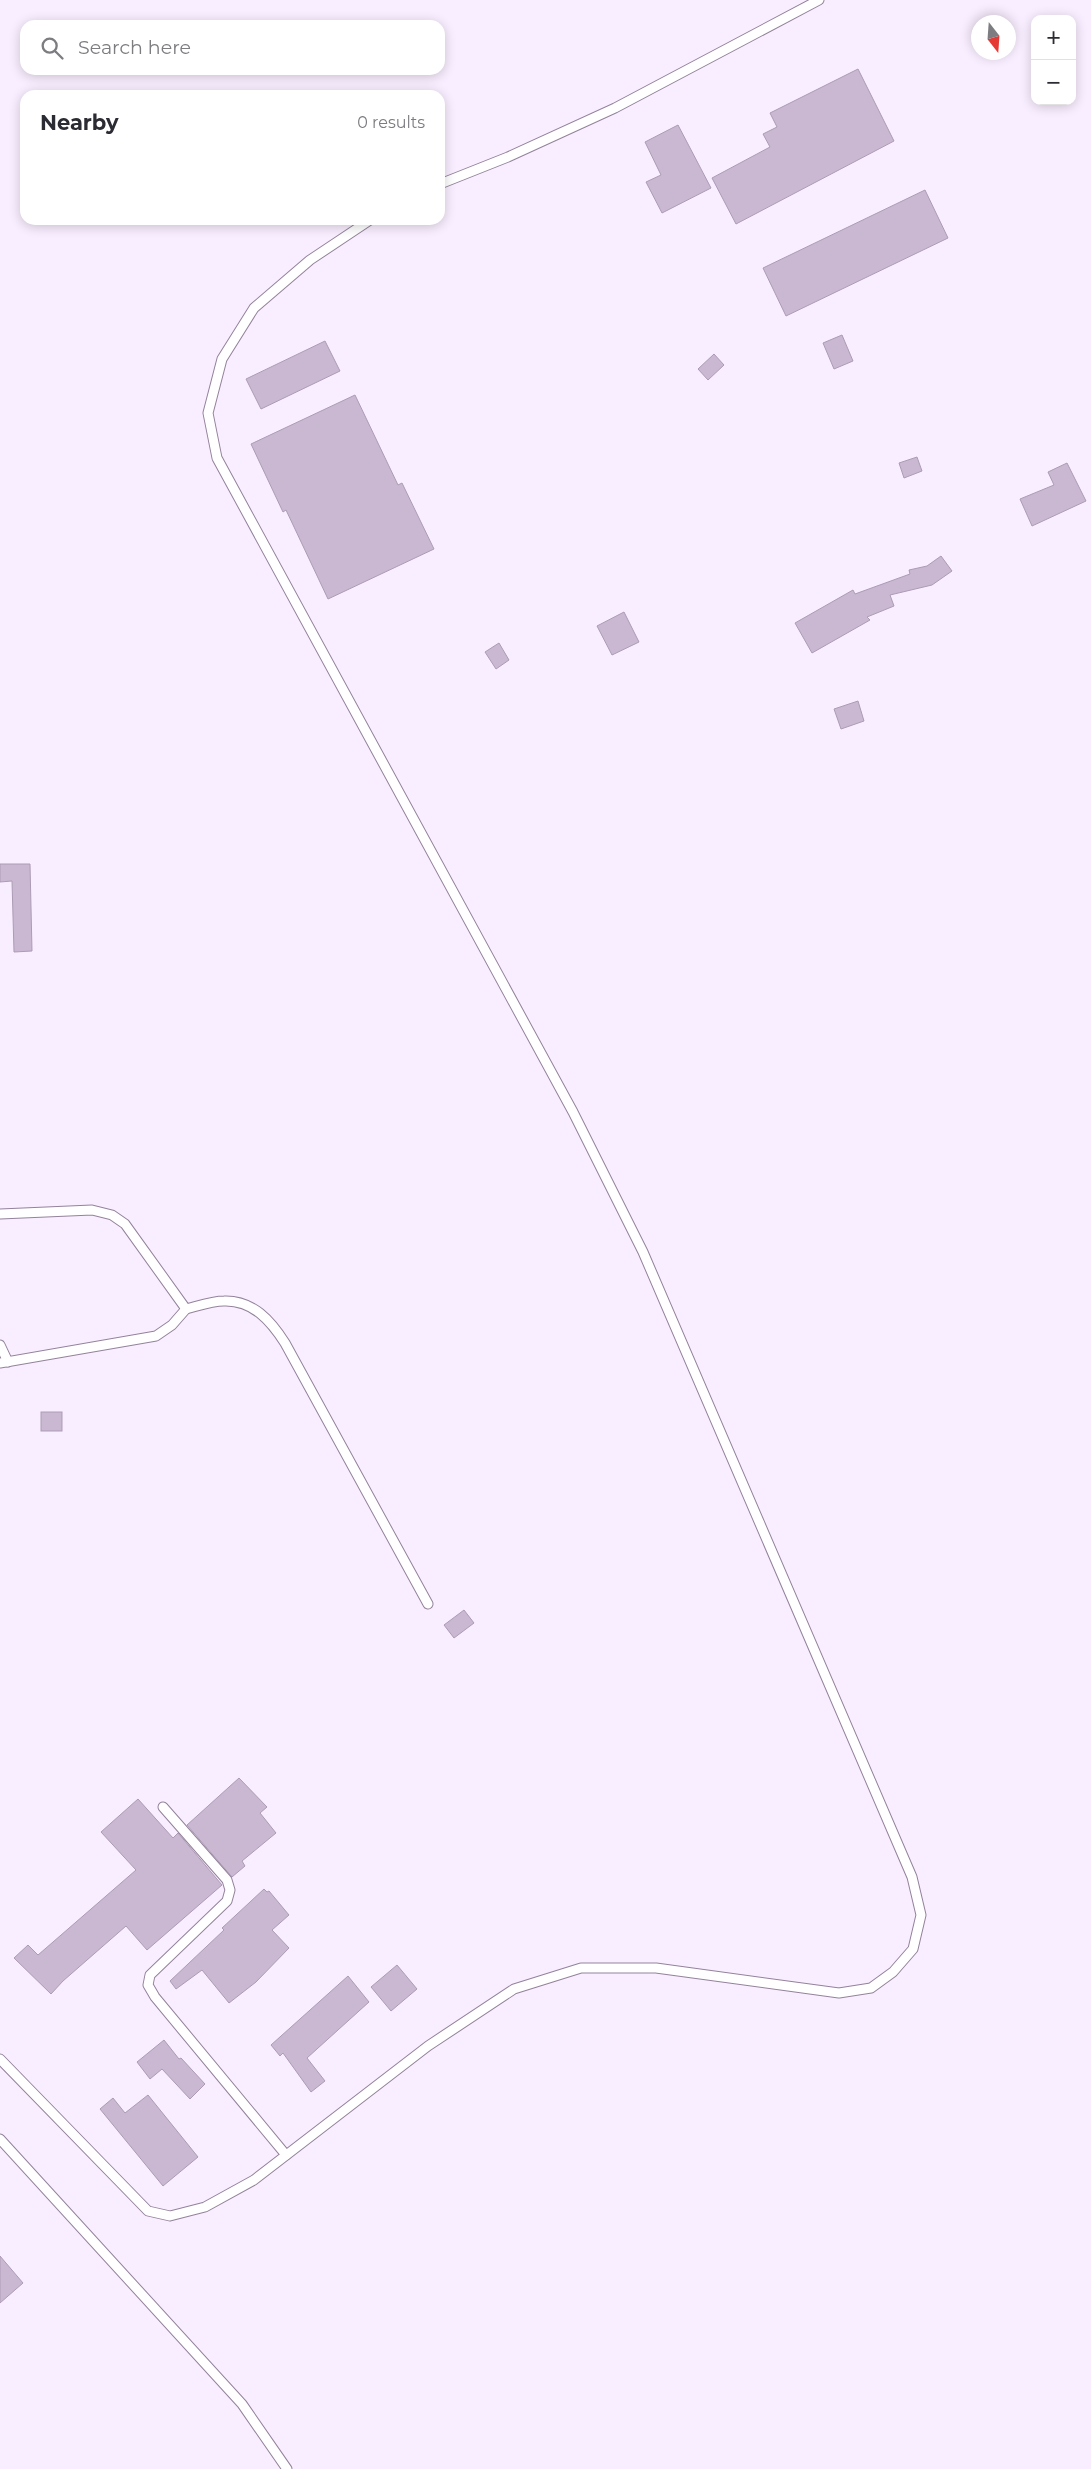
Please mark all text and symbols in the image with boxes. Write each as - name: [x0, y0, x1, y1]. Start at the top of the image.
- north arrow: [971, 15, 1016, 60]
- map controls: [1031, 15, 1076, 105]
- button: +: [1031, 15, 1076, 60]
- search box: [20, 20, 445, 75]
- icon: search: [38, 34, 66, 62]
- text: Search here: [78, 36, 191, 59]
- button: −: [1031, 60, 1076, 105]
- text: Nearby: [40, 110, 119, 135]
- text: 0 results: [357, 113, 425, 132]

